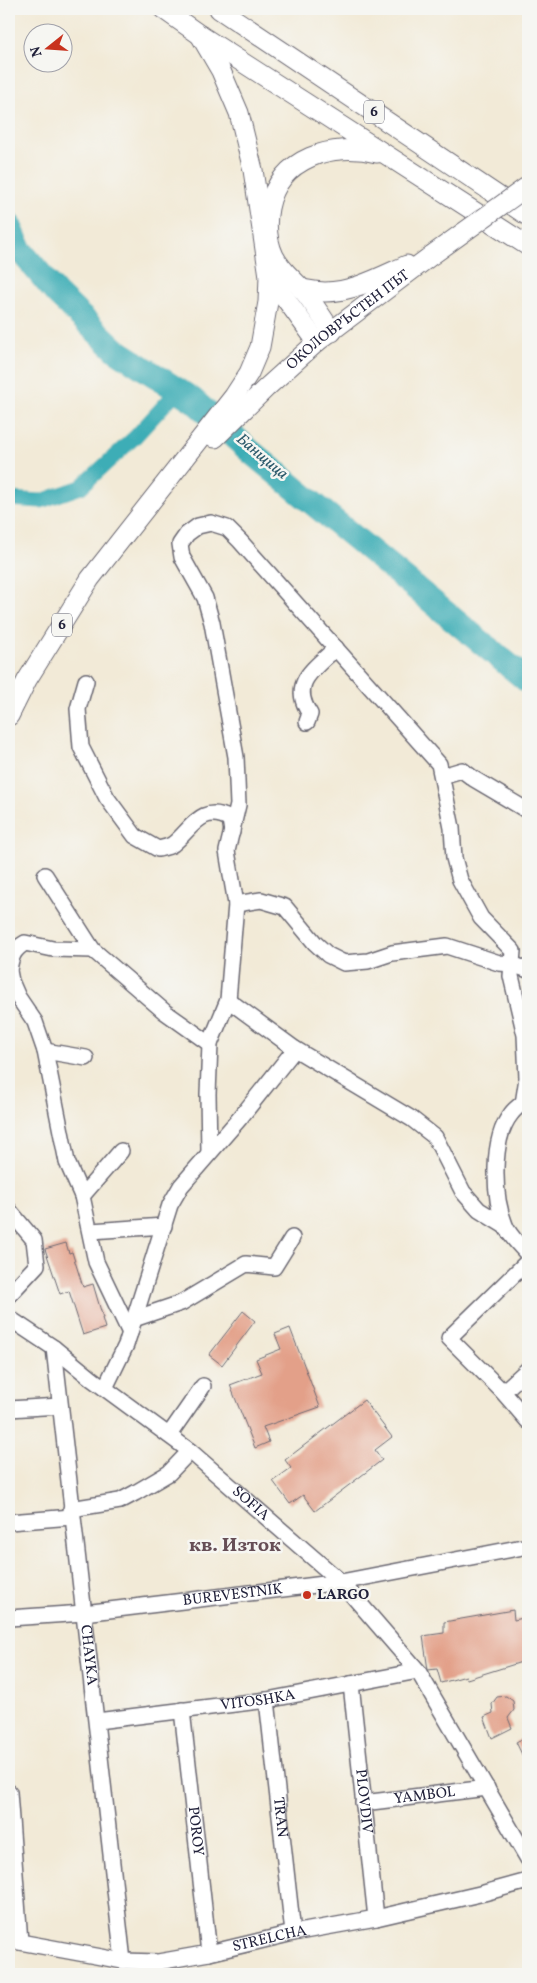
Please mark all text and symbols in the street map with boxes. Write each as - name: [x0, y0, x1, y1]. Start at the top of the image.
- north arrow: [22, 22, 72, 72]
- text: N: [26, 44, 48, 59]
- road number: 6: [364, 100, 384, 124]
- street label: ОКОЛОВРЪСТЕН ПЪТ: [282, 265, 414, 375]
- water label: Банщица: [231, 429, 293, 485]
- road number: 6: [52, 614, 72, 636]
- street label: SOFIA: [227, 1481, 274, 1526]
- district label: кв. Изток: [189, 1532, 281, 1560]
- street label: BUREVESTNIK: [182, 1579, 284, 1611]
- place label: LARGO: [317, 1585, 369, 1606]
- marker: LARGO: [301, 1589, 313, 1601]
- street label: CHAYKA: [75, 1624, 102, 1687]
- street label: VITOSHKA: [219, 1684, 297, 1716]
- street label: PLOVDIV: [350, 1768, 377, 1835]
- street label: YAMBOL: [393, 1781, 457, 1810]
- street label: TRAN: [267, 1796, 293, 1838]
- street label: POROY: [182, 1805, 209, 1858]
- street label: STRELCHA: [230, 1920, 309, 1958]

